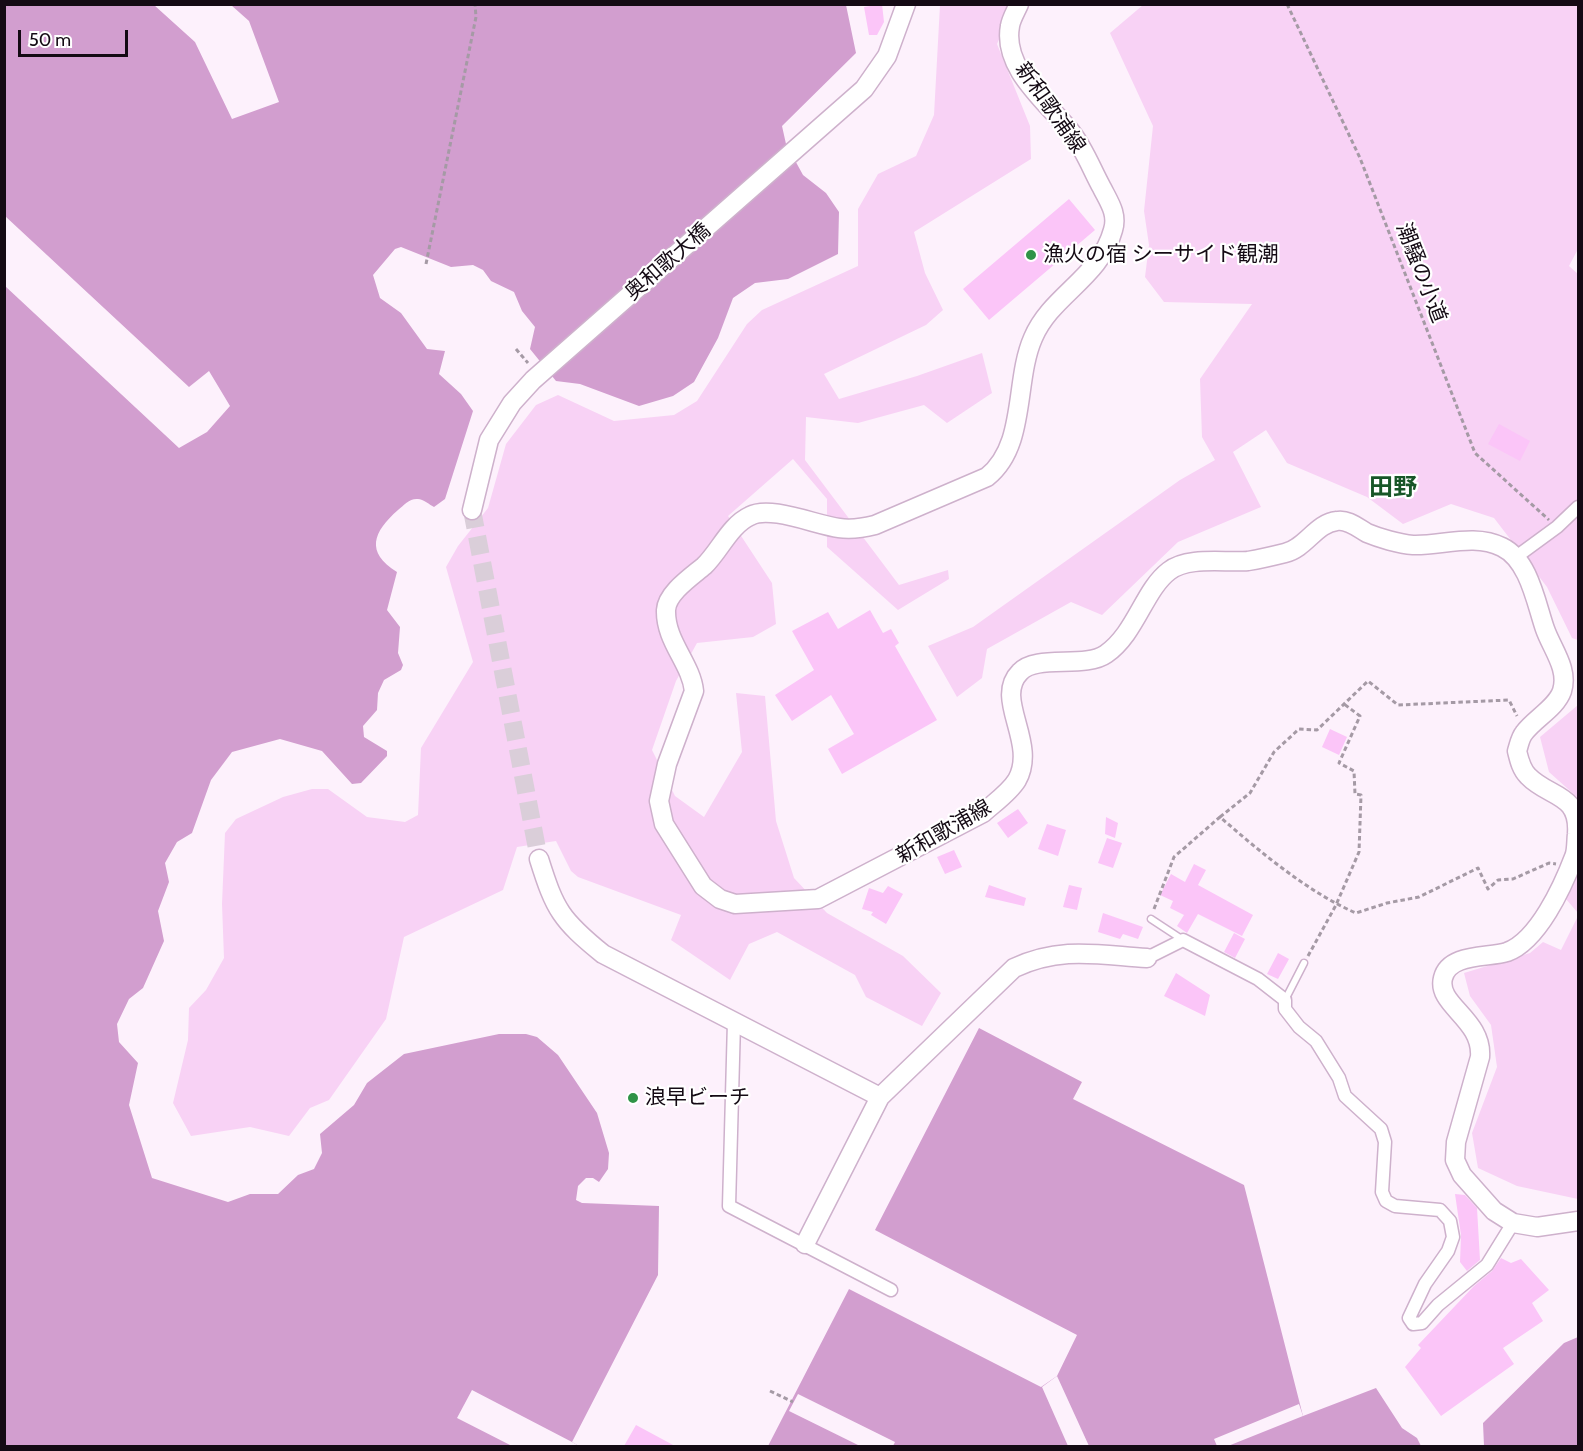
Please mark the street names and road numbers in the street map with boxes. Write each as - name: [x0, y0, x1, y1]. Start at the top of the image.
- street label: 新和歌浦線: [1010, 58, 1090, 158]
- street label: 奥和歌大橋: [620, 218, 716, 306]
- street label: 潮騒の小道: [1390, 219, 1452, 327]
- street label: 新和歌浦線: [892, 795, 996, 869]

